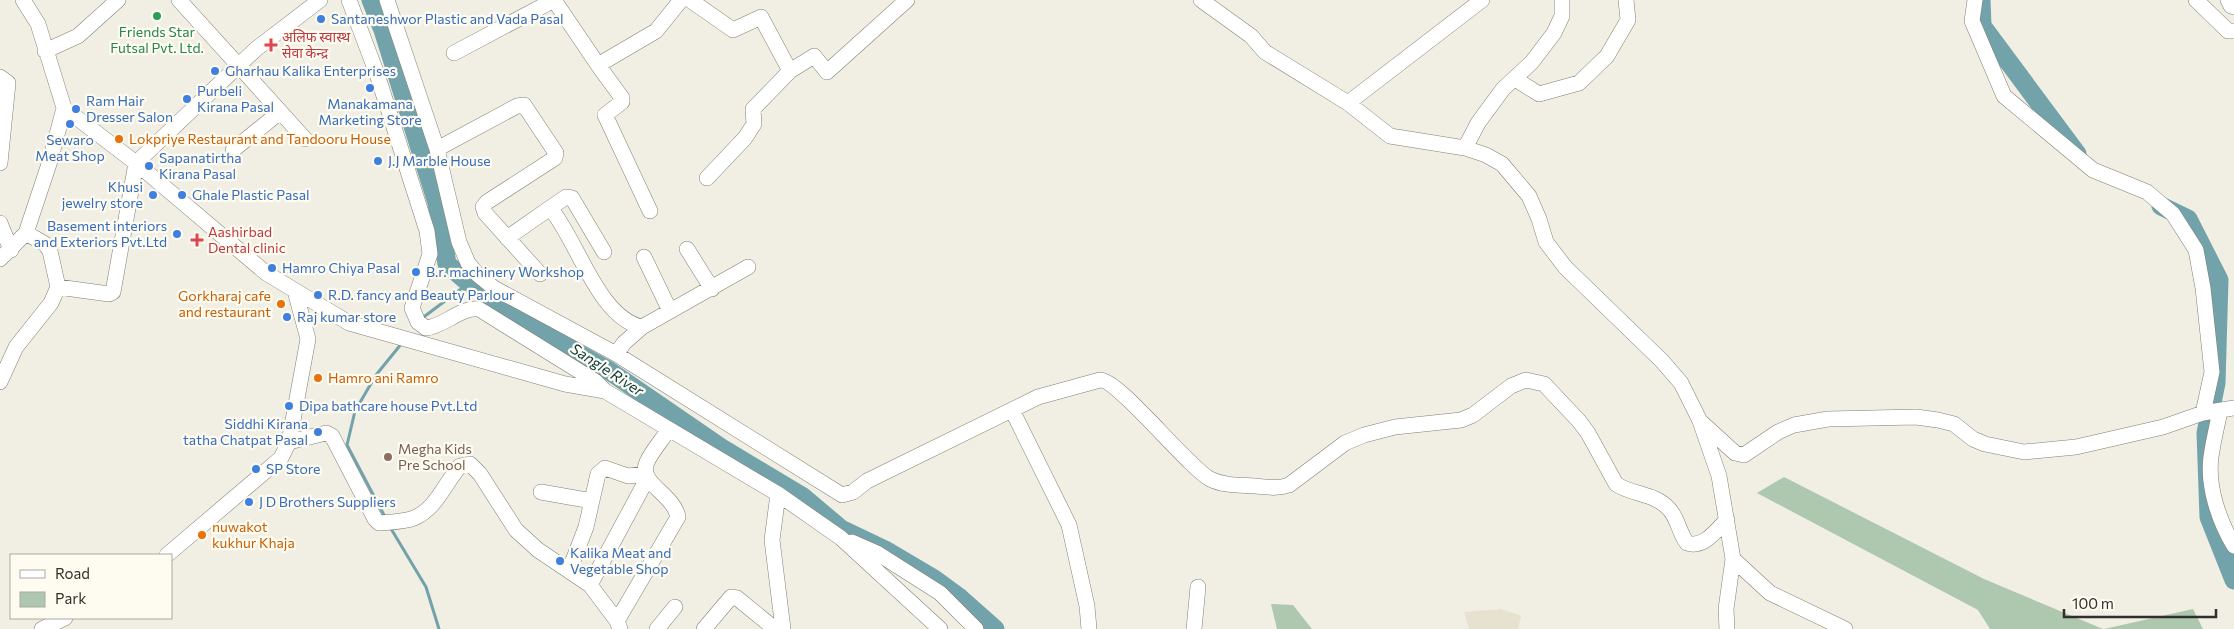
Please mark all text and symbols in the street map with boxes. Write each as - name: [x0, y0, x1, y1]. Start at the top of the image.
- marker: Friends Star Futsal Pvt. Ltd.: [151, 10, 163, 22]
- place label: Santaneshwor Plastic and Vada Pasal: [331, 10, 564, 27]
- marker: Santaneshwor Plastic and Vada Pasal: [315, 13, 327, 25]
- place label: Friends Star Futsal Pvt. Ltd.: [110, 23, 204, 56]
- place label: अलिफ स्वास्थ सेवा केन्द्र: [282, 28, 351, 61]
- marker: अलिफ स्वास्थ सेवा केन्द्र: [264, 38, 278, 52]
- place label: Gharhau Kalika Enterprises: [225, 62, 396, 79]
- marker: Gharhau Kalika Enterprises: [209, 65, 221, 77]
- place label: Purbeli Kirana Pasal: [197, 82, 274, 115]
- marker: Manakamana Marketing Store: [364, 82, 376, 94]
- place label: Ram Hair Dresser Salon: [86, 92, 173, 125]
- marker: Purbeli Kirana Pasal: [181, 93, 193, 105]
- place label: Manakamana Marketing Store: [318, 95, 422, 128]
- marker: Ram Hair Dresser Salon: [70, 103, 82, 115]
- marker: Sewaro Meat Shop: [64, 118, 76, 130]
- place label: Lokpriye Restaurant and Tandooru House: [129, 130, 391, 147]
- place label: Sewaro Meat Shop: [35, 131, 105, 164]
- marker: Lokpriye Restaurant and Tandooru House: [113, 133, 125, 145]
- place label: Sapanatirtha Kirana Pasal: [159, 149, 242, 182]
- place label: J.J Marble House: [388, 152, 491, 169]
- marker: J.J Marble House: [372, 155, 384, 167]
- marker: Sapanatirtha Kirana Pasal: [143, 160, 155, 172]
- place label: Khusi jewelry store: [62, 178, 143, 211]
- place label: Ghale Plastic Pasal: [192, 186, 310, 203]
- marker: Khusi jewelry store: [147, 189, 159, 201]
- marker: Ghale Plastic Pasal: [176, 189, 188, 201]
- place label: Basement interiors and Exteriors Pvt.Ltd: [34, 217, 167, 250]
- place label: Aashirbad Dental clinic: [208, 223, 286, 256]
- marker: Basement interiors and Exteriors Pvt.Ltd: [171, 228, 183, 240]
- marker: Aashirbad Dental clinic: [190, 233, 204, 247]
- place label: Hamro Chiya Pasal: [282, 259, 400, 276]
- marker: Hamro Chiya Pasal: [266, 262, 278, 274]
- place label: B.r. machinery Workshop: [426, 263, 584, 280]
- marker: B.r. machinery Workshop: [410, 266, 422, 278]
- place label: R.D. fancy and Beauty Parlour: [328, 286, 515, 303]
- place label: Gorkharaj cafe and restaurant: [178, 287, 271, 320]
- marker: R.D. fancy and Beauty Parlour: [312, 289, 324, 301]
- marker: Gorkharaj cafe and restaurant: [275, 298, 287, 310]
- place label: Raj kumar store: [297, 308, 396, 325]
- marker: Raj kumar store: [281, 311, 293, 323]
- water label: Sangle River: [568, 339, 648, 400]
- place label: Hamro ani Ramro: [328, 369, 439, 386]
- marker: Hamro ani Ramro: [312, 372, 324, 384]
- place label: Dipa bathcare house Pvt.Ltd: [299, 397, 477, 414]
- marker: Dipa bathcare house Pvt.Ltd: [283, 400, 295, 412]
- place label: Siddhi Kirana tatha Chatpat Pasal: [183, 415, 308, 448]
- marker: Siddhi Kirana tatha Chatpat Pasal: [312, 426, 324, 438]
- place label: Megha Kids Pre School: [398, 440, 472, 473]
- marker: Megha Kids Pre School: [382, 451, 394, 463]
- place label: SP Store: [266, 460, 321, 477]
- marker: SP Store: [250, 463, 262, 475]
- place label: J D Brothers Suppliers: [259, 493, 396, 510]
- marker: J D Brothers Suppliers: [243, 496, 255, 508]
- place label: nuwakot kukhur Khaja: [212, 518, 295, 551]
- marker: nuwakot kukhur Khaja: [196, 529, 208, 541]
- place label: Kalika Meat and Vegetable Shop: [570, 544, 671, 577]
- legend: [10, 554, 172, 619]
- marker: Kalika Meat and Vegetable Shop: [554, 555, 566, 567]
- text: Road: [55, 564, 90, 582]
- scale bar: [2064, 586, 2216, 618]
- text: Park: [55, 589, 86, 607]
- text: 100 m: [2072, 594, 2114, 612]

